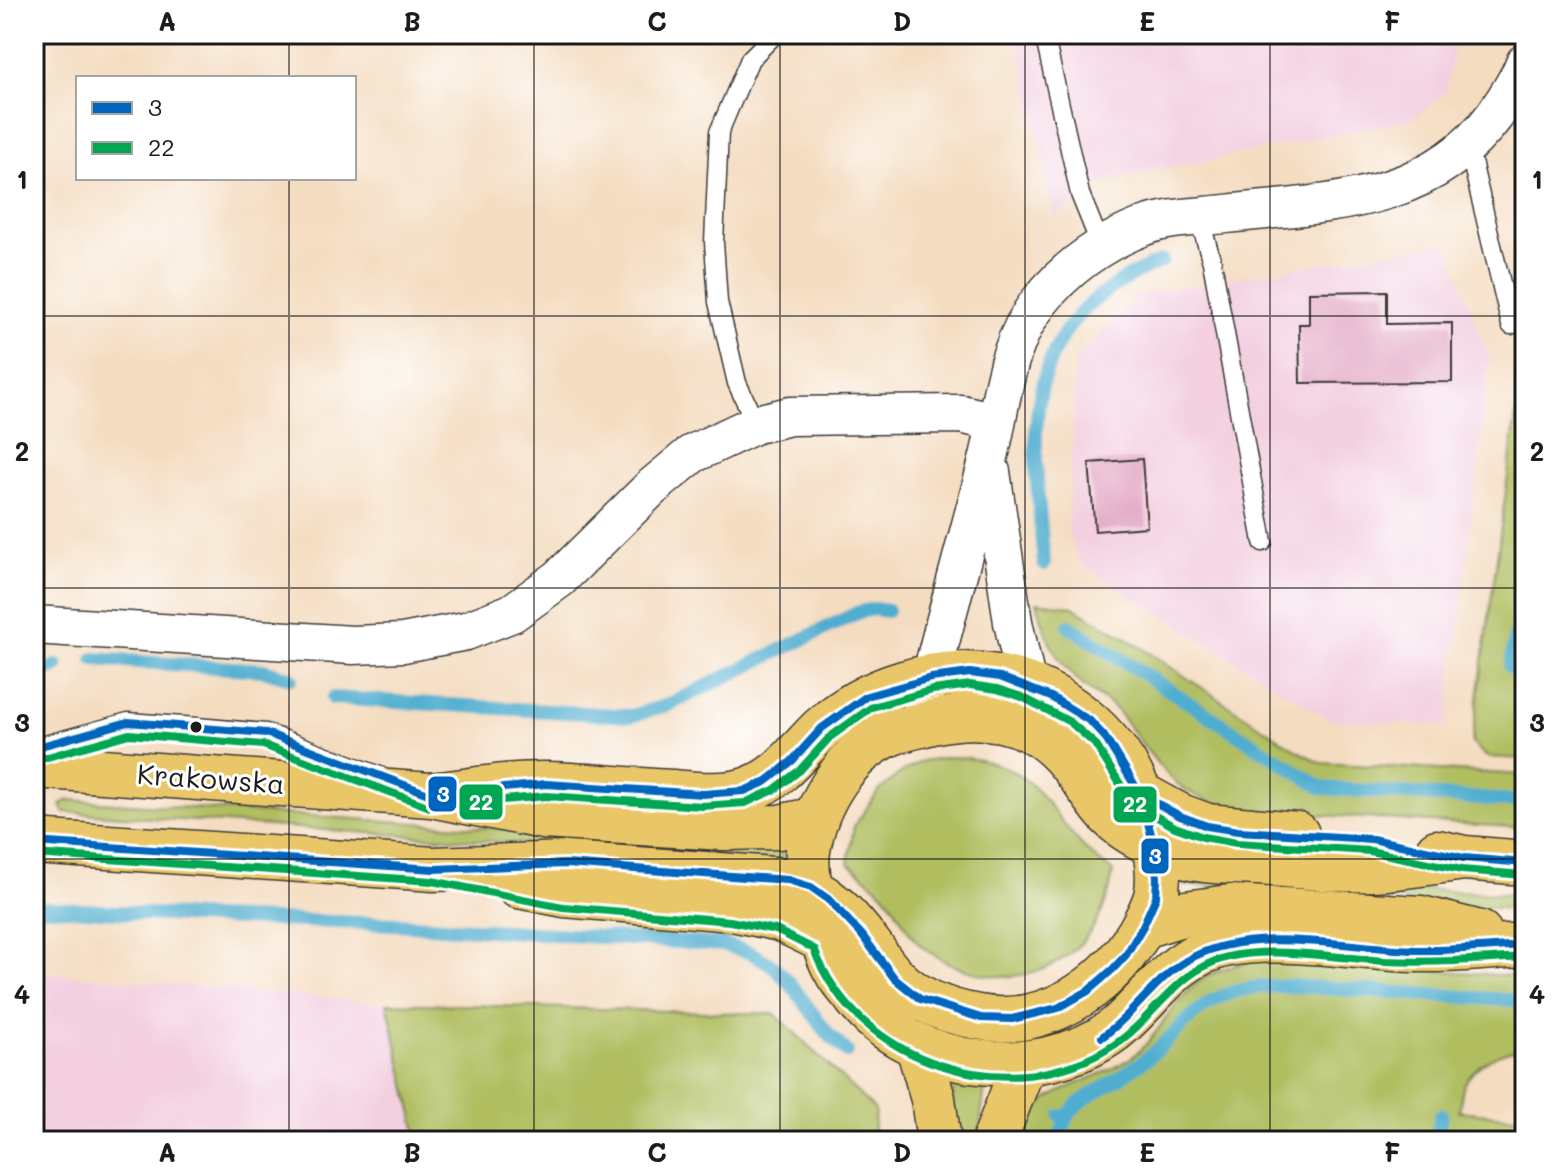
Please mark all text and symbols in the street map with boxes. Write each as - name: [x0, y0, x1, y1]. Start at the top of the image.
- text: A: [158, 4, 176, 38]
- text: B: [403, 4, 421, 38]
- text: C: [647, 4, 667, 38]
- text: D: [893, 4, 911, 38]
- text: E: [1139, 4, 1155, 38]
- text: F: [1384, 4, 1400, 38]
- legend: [76, 76, 356, 180]
- text: 3: [148, 91, 162, 122]
- text: 22: [148, 131, 175, 162]
- text: 1: [16, 162, 28, 196]
- text: 1: [1531, 162, 1543, 196]
- text: 2: [15, 434, 29, 468]
- text: 2: [1530, 434, 1544, 468]
- text: 3: [14, 705, 30, 739]
- text: 3: [1529, 705, 1545, 739]
- unlabelled marker: [188, 719, 204, 735]
- street label: Krakowska: [136, 755, 286, 801]
- line badge: 3: [427, 775, 458, 813]
- text: 3: [436, 779, 450, 808]
- line badge: 22: [458, 783, 504, 821]
- line badge: 22: [1112, 785, 1158, 824]
- text: 22: [469, 787, 493, 816]
- text: 22: [1123, 789, 1147, 818]
- line badge: 3: [1140, 837, 1170, 875]
- text: 3: [1148, 841, 1162, 870]
- text: 4: [14, 977, 30, 1011]
- text: 4: [1529, 977, 1545, 1011]
- text: A: [158, 1135, 176, 1169]
- text: B: [403, 1135, 421, 1169]
- text: C: [647, 1135, 667, 1169]
- text: D: [893, 1135, 911, 1169]
- text: E: [1139, 1135, 1155, 1169]
- text: F: [1384, 1135, 1400, 1169]

